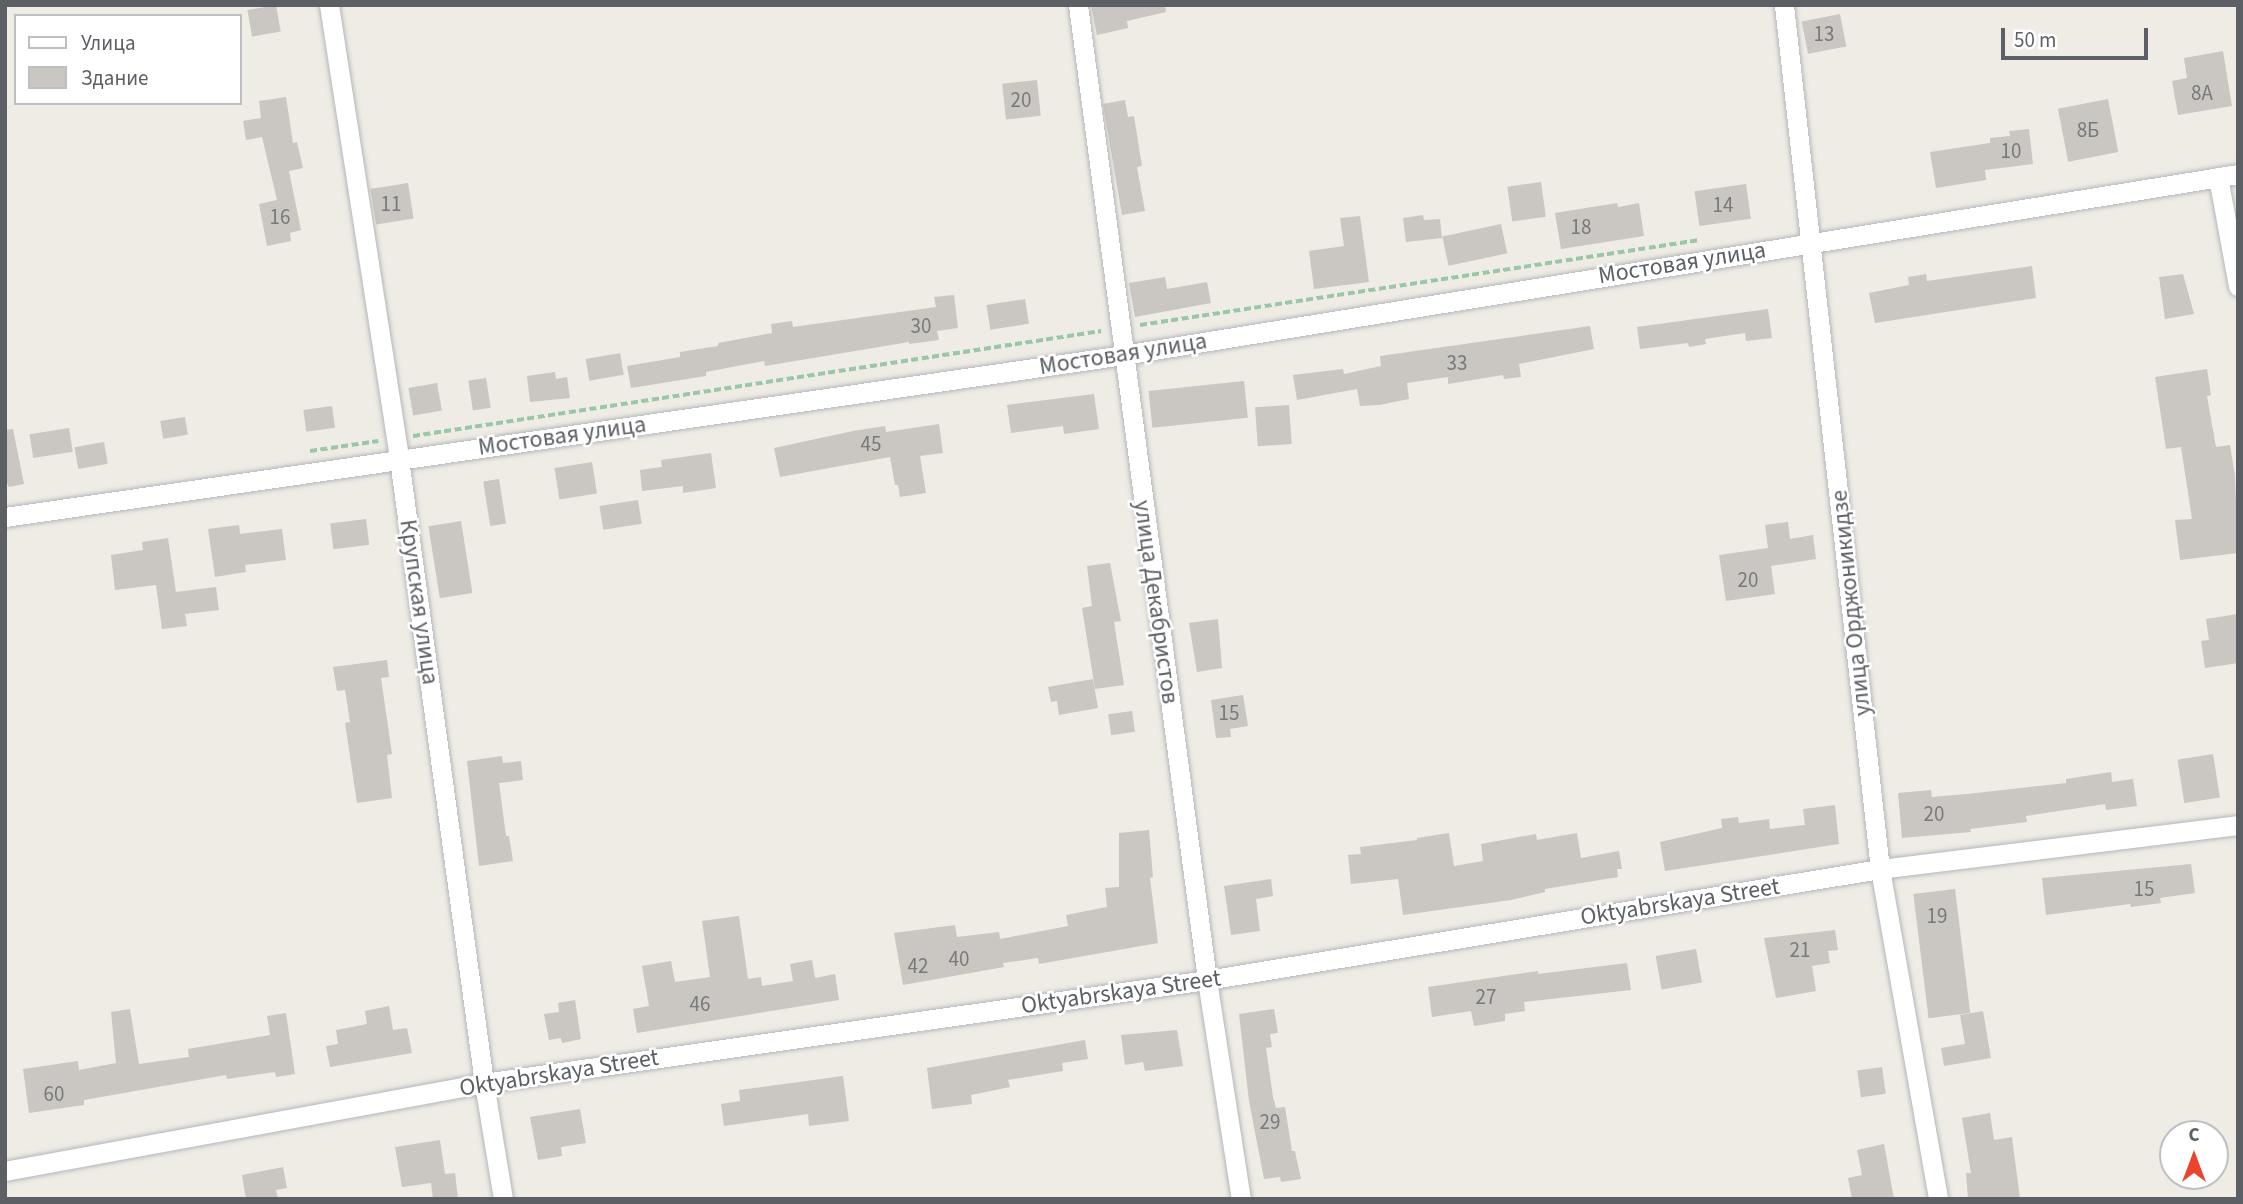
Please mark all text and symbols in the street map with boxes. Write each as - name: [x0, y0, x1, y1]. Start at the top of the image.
- legend: [14, 14, 242, 105]
- scale bar: [2005, 14, 2152, 58]
- house number: 13: [1814, 21, 1834, 47]
- text: 50 m: [2014, 25, 2056, 55]
- text: Улица: [81, 28, 136, 58]
- text: Здание: [81, 63, 149, 93]
- house number: 8А: [2191, 80, 2213, 106]
- house number: 20: [1011, 87, 1031, 113]
- house number: 8Б: [2077, 117, 2099, 143]
- house number: 10: [2001, 138, 2021, 164]
- house number: 11: [381, 191, 401, 217]
- house number: 14: [1713, 192, 1733, 218]
- house number: 16: [270, 204, 290, 230]
- house number: 18: [1571, 214, 1591, 240]
- street label: Мостовая улица: [1596, 236, 1768, 290]
- house number: 30: [911, 313, 931, 339]
- street label: Мостовая улица: [1037, 327, 1209, 381]
- house number: 33: [1447, 350, 1467, 376]
- street label: Мостовая улица: [476, 410, 648, 462]
- house number: 45: [861, 431, 881, 457]
- street label: улица Орджоникидзе: [1825, 489, 1877, 717]
- street label: улица Декабристов: [1127, 498, 1185, 706]
- street label: Крупская улица: [393, 518, 445, 686]
- house number: 20: [1738, 567, 1758, 593]
- house number: 15: [1219, 700, 1239, 726]
- house number: 20: [1924, 801, 1944, 827]
- street label: Oktyabrskaya Street: [1578, 872, 1782, 932]
- house number: 15: [2134, 876, 2154, 902]
- house number: 19: [1927, 903, 1947, 929]
- house number: 21: [1790, 937, 1810, 963]
- house number: 40: [949, 946, 969, 972]
- house number: 42: [908, 953, 928, 979]
- street label: Oktyabrskaya Street: [1019, 964, 1223, 1020]
- house number: 27: [1476, 984, 1496, 1010]
- house number: 46: [690, 991, 710, 1017]
- street label: Oktyabrskaya Street: [457, 1043, 661, 1103]
- house number: 60: [44, 1081, 64, 1107]
- house number: 29: [1260, 1109, 1280, 1135]
- north arrow: [2159, 1120, 2229, 1190]
- text: С: [2188, 1122, 2200, 1149]

